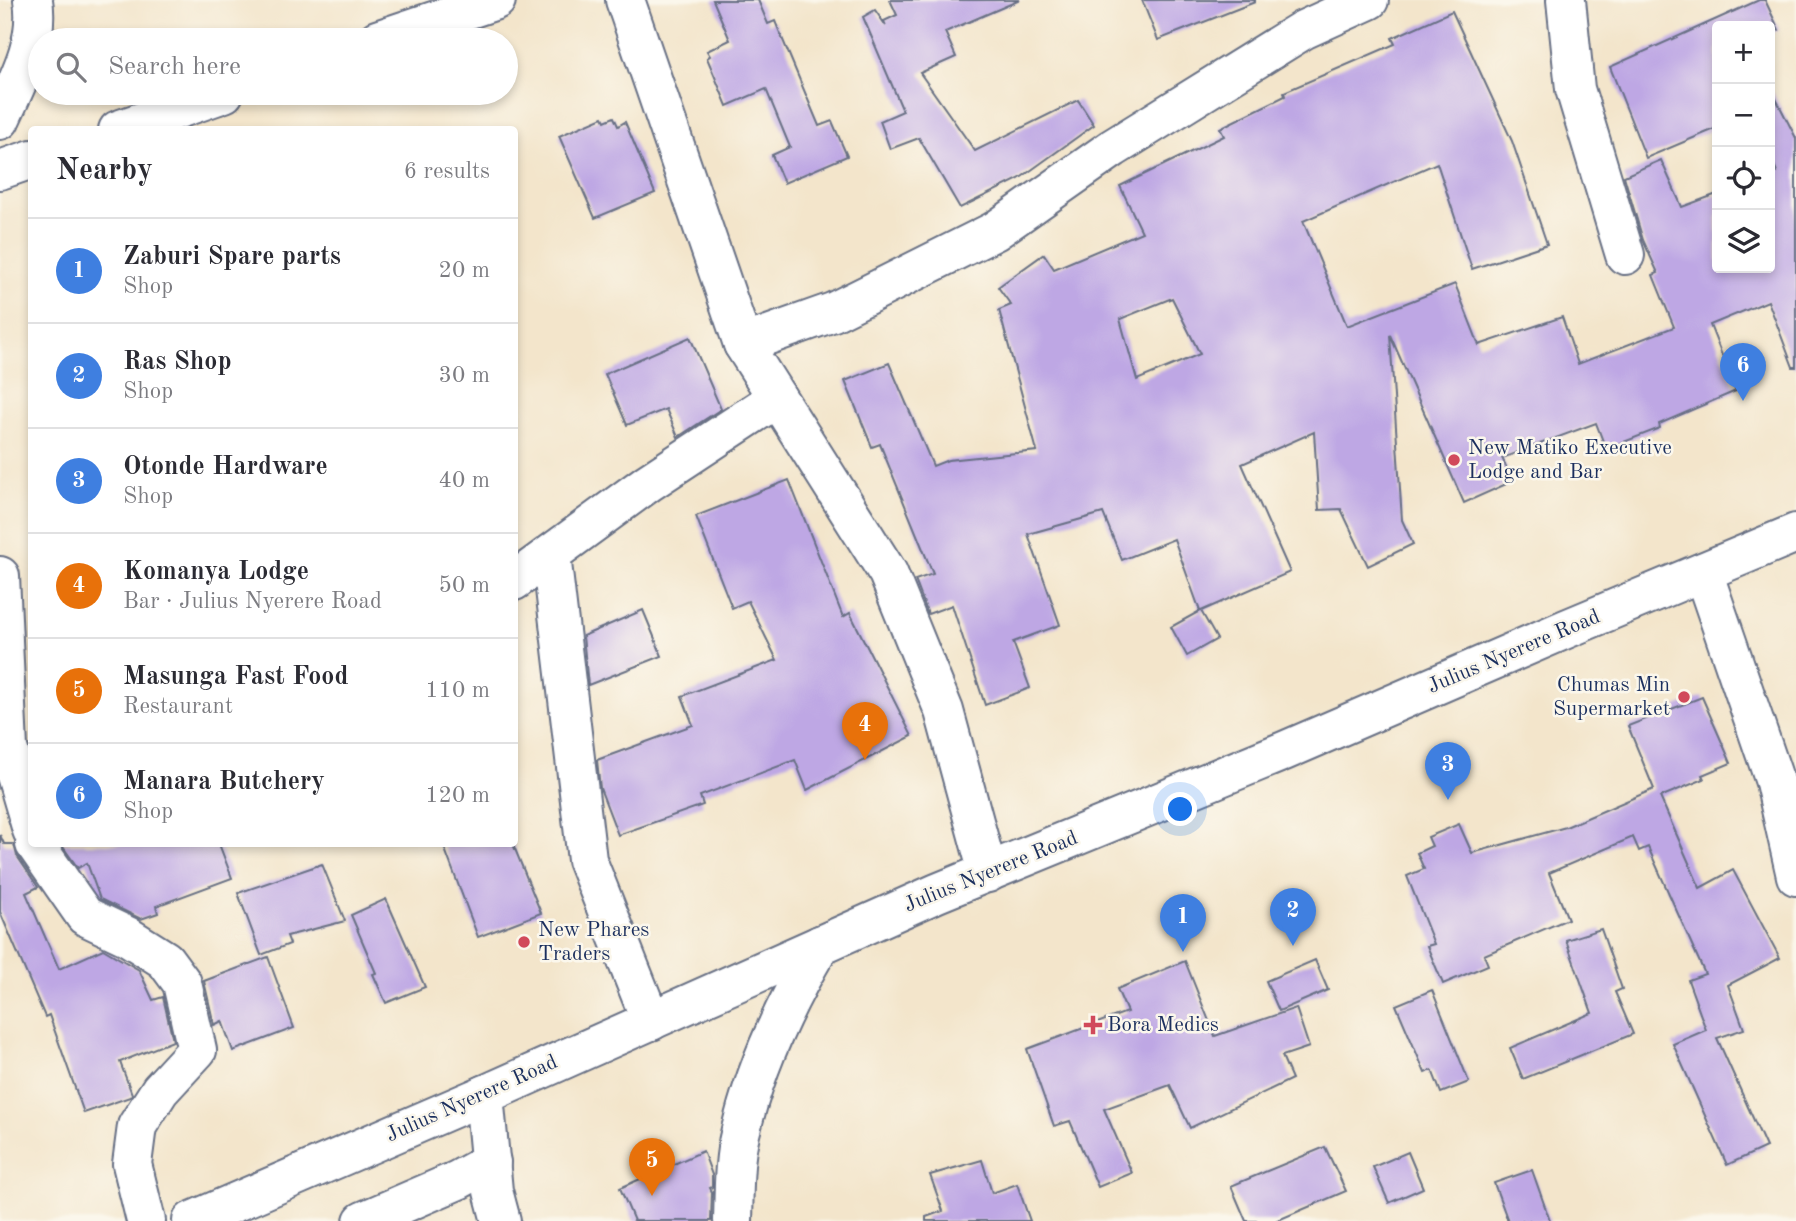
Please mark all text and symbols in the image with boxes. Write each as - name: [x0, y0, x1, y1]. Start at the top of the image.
- map controls: [1712, 21, 1775, 273]
- button: +: [1712, 21, 1775, 84]
- search box: [28, 28, 518, 105]
- icon: search: [52, 48, 90, 86]
- text: Search here: [108, 54, 241, 80]
- button: −: [1712, 84, 1775, 147]
- button: locate: [1712, 147, 1775, 210]
- text: Nearby: [56, 156, 153, 186]
- text: 6 results: [404, 160, 490, 183]
- button: layers: [1712, 210, 1775, 273]
- text: Zaburi Spare parts: [123, 244, 341, 270]
- text: 1: [72, 259, 86, 282]
- text: 20 m: [439, 259, 490, 282]
- text: Shop: [123, 275, 173, 298]
- pin: 6: [1720, 343, 1766, 401]
- text: Ras Shop: [123, 349, 232, 375]
- text: 2: [72, 364, 86, 387]
- text: 30 m: [439, 364, 490, 387]
- text: Shop: [123, 380, 173, 403]
- place label: New Matiko Executive Lodge and Bar: [1468, 438, 1672, 483]
- marker: New Matiko Executive Lodge and Bar: [1446, 452, 1462, 468]
- text: Otonde Hardware: [123, 454, 328, 480]
- text: 3: [72, 469, 86, 492]
- text: 40 m: [439, 469, 490, 492]
- text: Shop: [123, 485, 173, 508]
- text: Komanya Lodge: [123, 559, 309, 585]
- text: 4: [72, 574, 86, 597]
- text: 50 m: [439, 574, 490, 597]
- text: Bar · Julius Nyerere Road: [123, 590, 382, 613]
- street label: Julius Nyerere Road: [1425, 606, 1603, 698]
- text: Masunga Fast Food: [123, 664, 348, 690]
- place label: Chumas Min Supermarket: [1553, 675, 1670, 720]
- text: 5: [72, 679, 86, 702]
- text: 110 m: [425, 679, 490, 702]
- marker: Chumas Min Supermarket: [1676, 689, 1692, 705]
- text: Restaurant: [123, 695, 233, 718]
- pin: 4: [842, 702, 888, 760]
- pin: 3: [1425, 742, 1471, 800]
- text: Manara Butchery: [123, 769, 325, 795]
- text: 6: [72, 784, 86, 807]
- text: 120 m: [425, 784, 490, 807]
- your location: [1163, 792, 1197, 826]
- text: Shop: [123, 800, 173, 823]
- street label: Julius Nyerere Road: [901, 828, 1081, 916]
- pin: 2: [1270, 888, 1316, 946]
- pin: 1: [1160, 894, 1206, 952]
- place label: New Phares Traders: [538, 920, 649, 965]
- marker: New Phares Traders: [516, 934, 532, 950]
- place label: Bora Medics: [1107, 1015, 1219, 1036]
- marker: Bora Medics: [1085, 1017, 1101, 1033]
- street label: Julius Nyerere Road: [383, 1052, 561, 1146]
- pin: 5: [629, 1138, 675, 1196]

